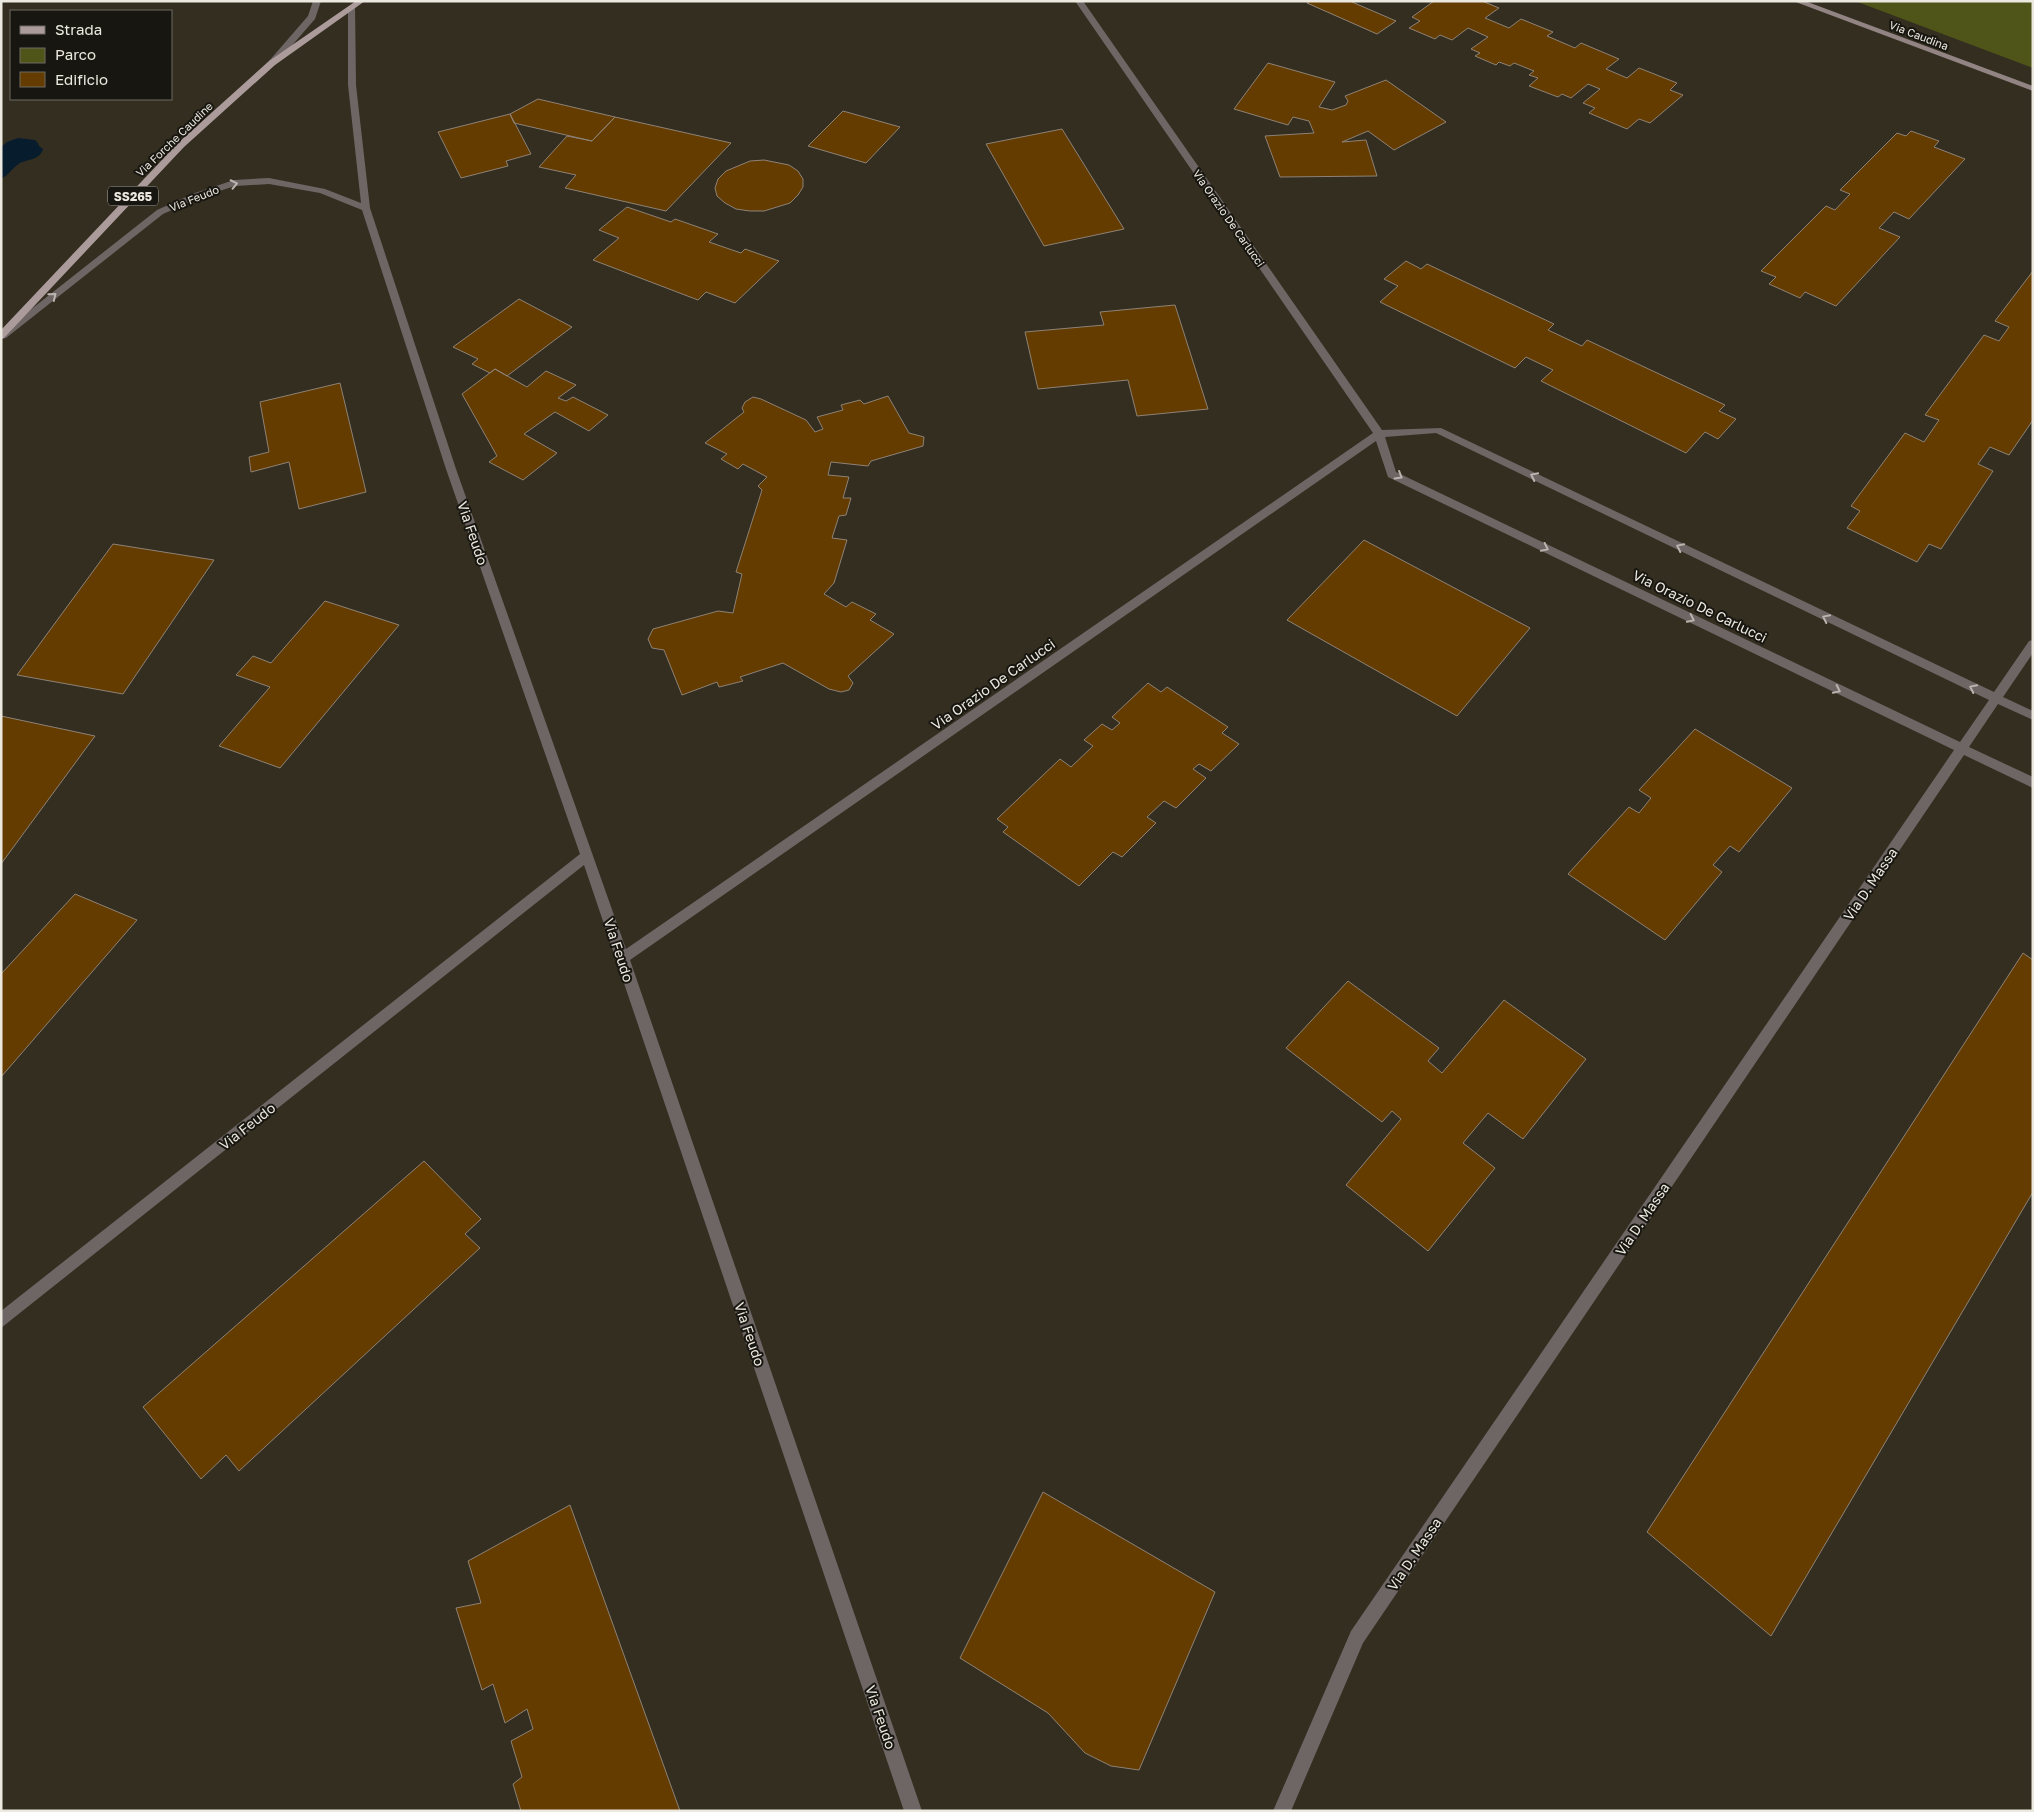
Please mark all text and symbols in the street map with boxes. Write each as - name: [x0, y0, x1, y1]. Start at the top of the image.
- legend: [10, 10, 172, 100]
- street label: Via Caudina: [1888, 18, 1950, 52]
- text: Strada: [55, 20, 102, 38]
- text: Parco: [55, 45, 96, 63]
- text: Edificio: [55, 70, 108, 88]
- street label: Via Forche Caudine: [133, 99, 215, 179]
- street label: Via Orazio De Carlucci: [1191, 167, 1268, 269]
- one-way arrow: [229, 180, 238, 190]
- street label: Via Feudo: [167, 182, 221, 214]
- road number: SS265: [108, 187, 158, 206]
- one-way arrow: [47, 293, 57, 302]
- one-way arrow: [1394, 470, 1403, 480]
- one-way arrow: [1530, 473, 1539, 483]
- street label: Via Feudo: [454, 499, 492, 567]
- one-way arrow: [1540, 542, 1549, 552]
- one-way arrow: [1676, 543, 1685, 553]
- street label: Via Orazio De Carlucci: [1630, 566, 1770, 646]
- one-way arrow: [1686, 613, 1695, 623]
- one-way arrow: [1822, 614, 1831, 624]
- street label: Via Orazio De Carlucci: [928, 635, 1058, 733]
- one-way arrow: [1832, 683, 1841, 693]
- one-way arrow: [1969, 685, 1978, 695]
- street label: Via D. Massa: [1839, 844, 1901, 924]
- street label: Via Feudo: [601, 916, 637, 984]
- street label: Via Feudo: [216, 1099, 278, 1153]
- street label: Via D. Massa: [1611, 1179, 1673, 1259]
- street label: Via Feudo: [731, 1300, 769, 1368]
- street label: Via D. Massa: [1383, 1514, 1445, 1594]
- street label: Via Feudo: [862, 1683, 900, 1751]

